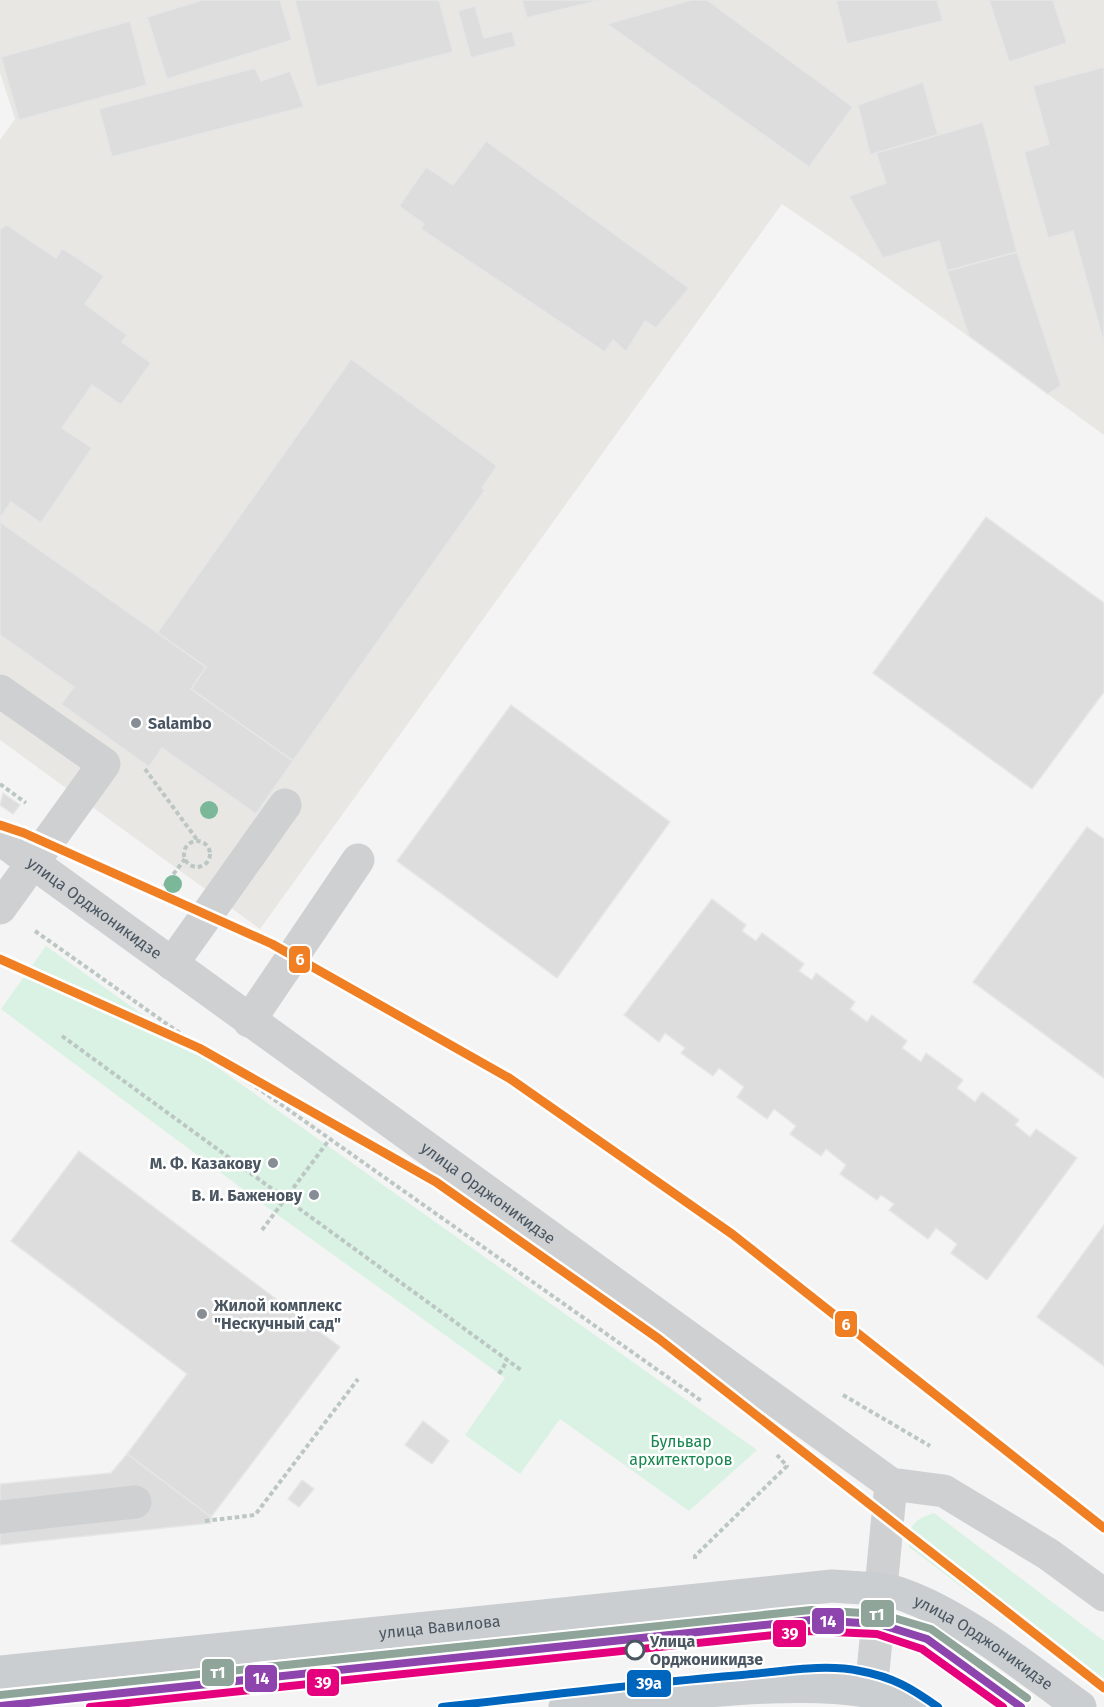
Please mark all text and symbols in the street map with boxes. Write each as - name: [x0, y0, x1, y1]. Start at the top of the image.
- place label: Salambo: [148, 714, 212, 733]
- marker: Salambo: [129, 716, 143, 730]
- street label: улица Орджоникидзе: [23, 853, 166, 963]
- line badge: 6: [288, 945, 311, 974]
- text: 6: [295, 950, 305, 969]
- street label: улица Орджоникидзе: [417, 1138, 559, 1248]
- place label: М. Ф. Казакову: [150, 1154, 262, 1173]
- marker: М. Ф. Казакову: [266, 1156, 280, 1170]
- place label: В. И. Баженову: [192, 1186, 303, 1205]
- marker: В. И. Баженову: [307, 1188, 321, 1202]
- place label: Жилой комплекс "Нескучный сад": [213, 1296, 342, 1333]
- marker: Жилой комплекс "Нескучный сад": [195, 1307, 209, 1321]
- line badge: 6: [834, 1310, 858, 1338]
- text: 6: [841, 1315, 851, 1334]
- park label: Бульвар архитекторов: [629, 1432, 733, 1469]
- street label: улица Орджоникидзе: [911, 1591, 1057, 1694]
- line badge: т1: [860, 1599, 895, 1628]
- text: т1: [870, 1605, 884, 1624]
- line badge: 14: [811, 1607, 845, 1635]
- street label: улица Вавилова: [378, 1611, 501, 1643]
- text: 14: [820, 1612, 836, 1631]
- line badge: 39: [772, 1619, 807, 1648]
- text: 39: [780, 1624, 799, 1643]
- place label: Улица Орджоникидзе: [649, 1632, 763, 1669]
- marker: Улица Орджоникидзе: [625, 1640, 645, 1660]
- line badge: т1: [201, 1658, 235, 1687]
- text: т1: [211, 1663, 225, 1682]
- line badge: 14: [244, 1664, 278, 1693]
- line badge: 39: [306, 1668, 340, 1697]
- text: 14: [253, 1669, 269, 1688]
- line badge: 39а: [626, 1669, 672, 1698]
- text: 39: [313, 1673, 332, 1692]
- text: 39а: [635, 1674, 662, 1693]

